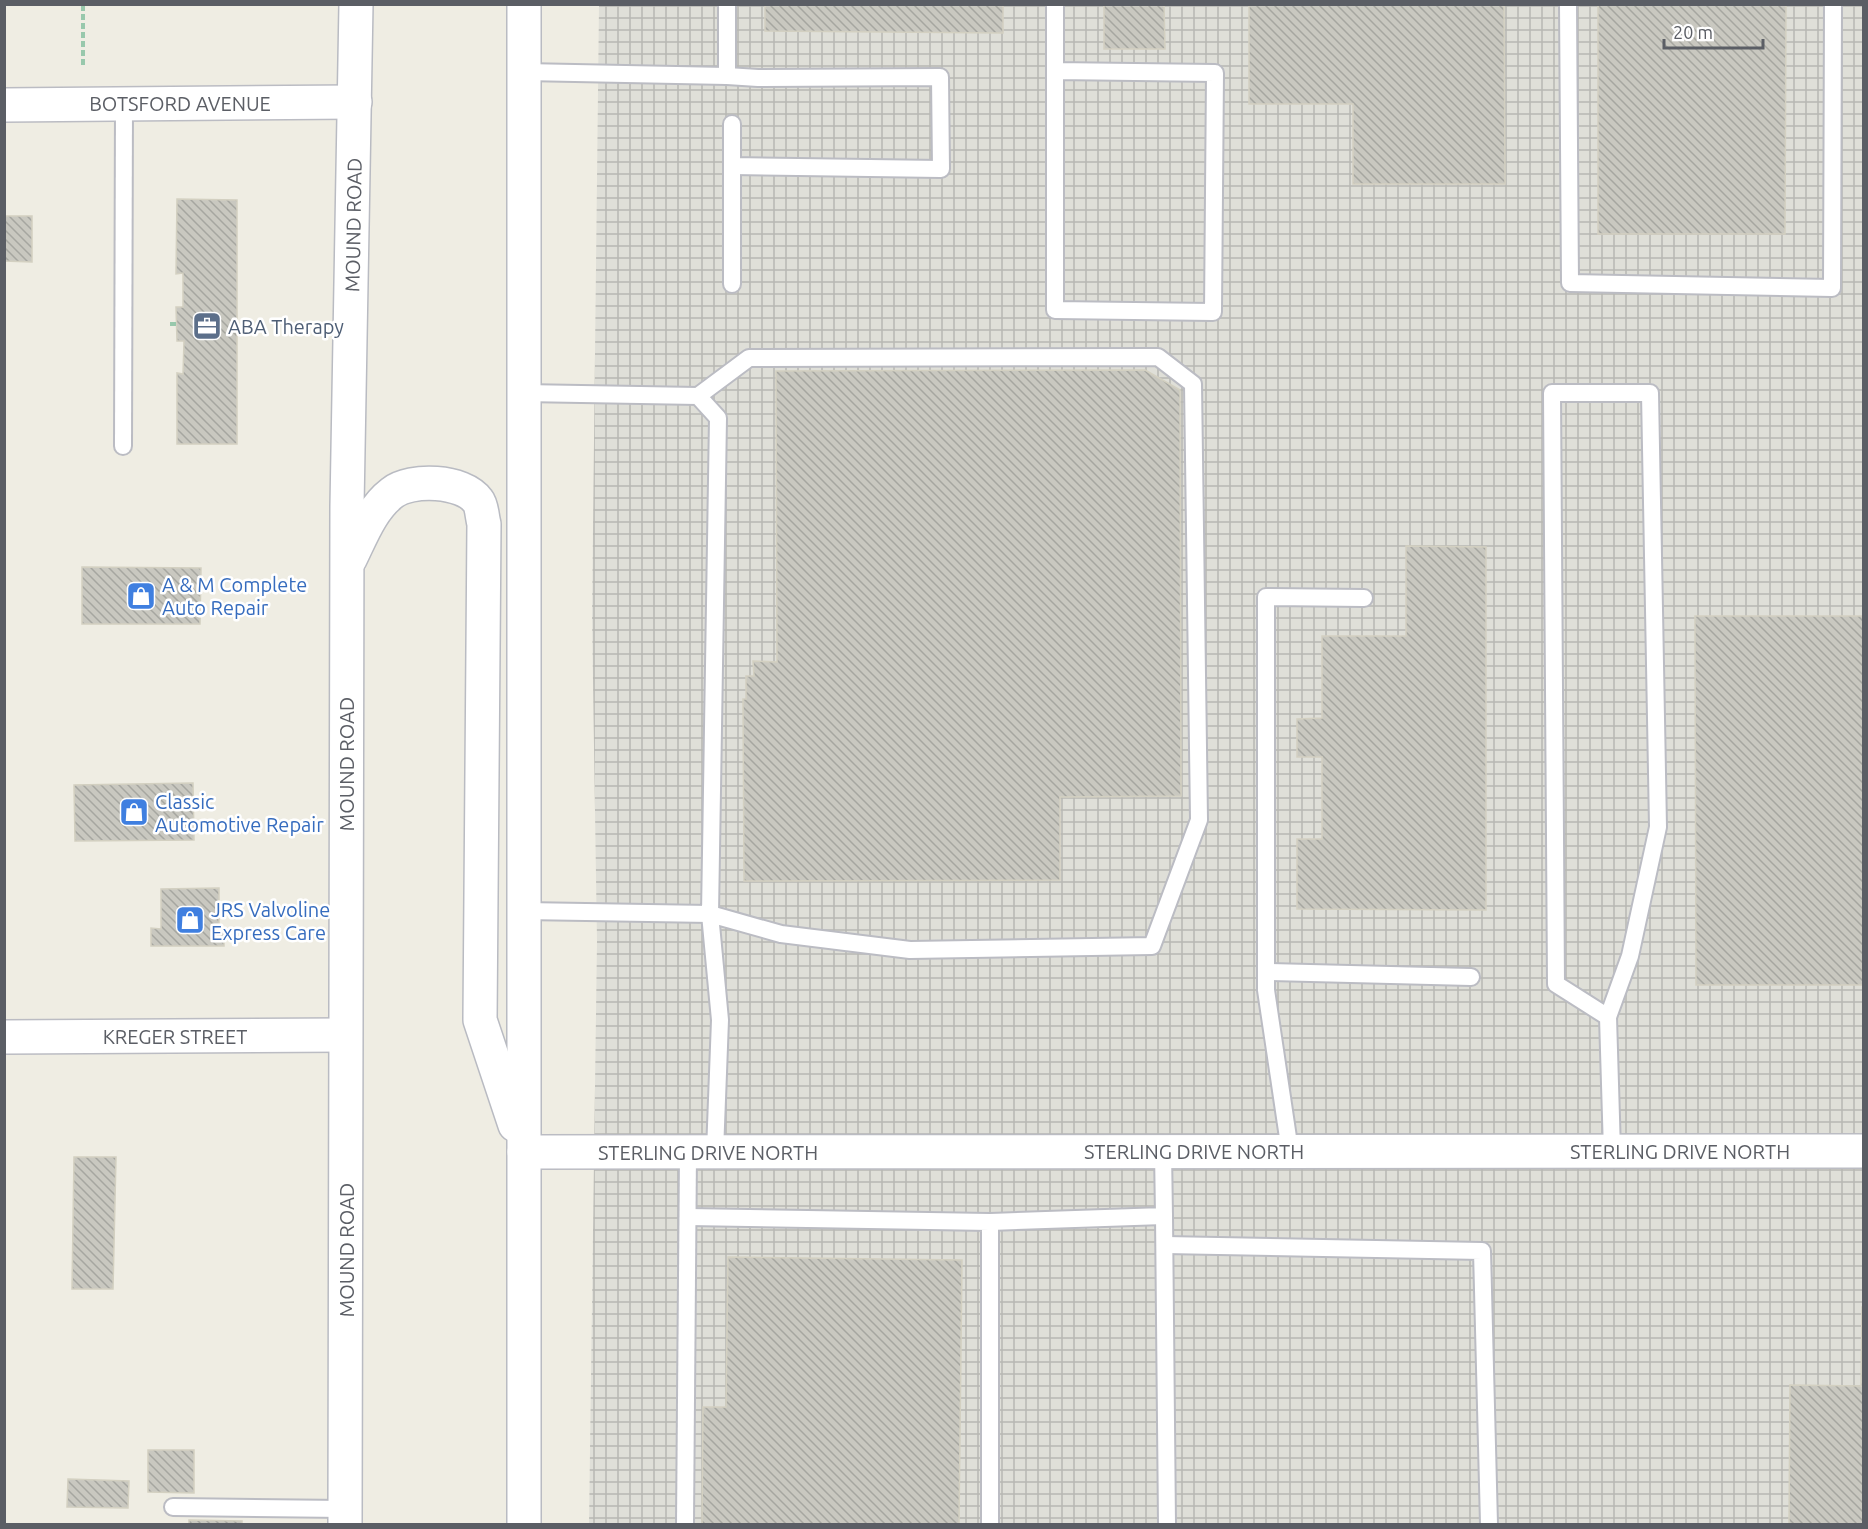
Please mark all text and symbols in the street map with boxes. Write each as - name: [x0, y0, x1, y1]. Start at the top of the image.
- scale bar: [1664, 12, 1763, 50]
- text: 20 m: [1673, 22, 1713, 42]
- street label: BOTSFORD AVENUE: [89, 92, 271, 115]
- street label: MOUND ROAD: [340, 158, 366, 292]
- office icon: ABA Therapy: [191, 310, 223, 342]
- place label: ABA Therapy: [228, 315, 344, 338]
- place label: A & M Complete Auto Repair: [162, 573, 307, 619]
- shop icon: A & M Complete Auto Repair: [125, 580, 157, 612]
- street label: MOUND ROAD: [335, 697, 358, 831]
- place label: Classic Automotive Repair: [155, 790, 324, 836]
- shop icon: Classic Automotive Repair: [118, 796, 150, 828]
- place label: JRS Valvoline Express Care: [211, 898, 330, 944]
- shop icon: JRS Valvoline Express Care: [174, 904, 206, 936]
- street label: KREGER STREET: [103, 1025, 247, 1048]
- street label: STERLING DRIVE NORTH: [1084, 1140, 1304, 1163]
- street label: STERLING DRIVE NORTH: [1570, 1140, 1790, 1163]
- street label: STERLING DRIVE NORTH: [598, 1141, 818, 1164]
- street label: MOUND ROAD: [335, 1183, 358, 1317]

